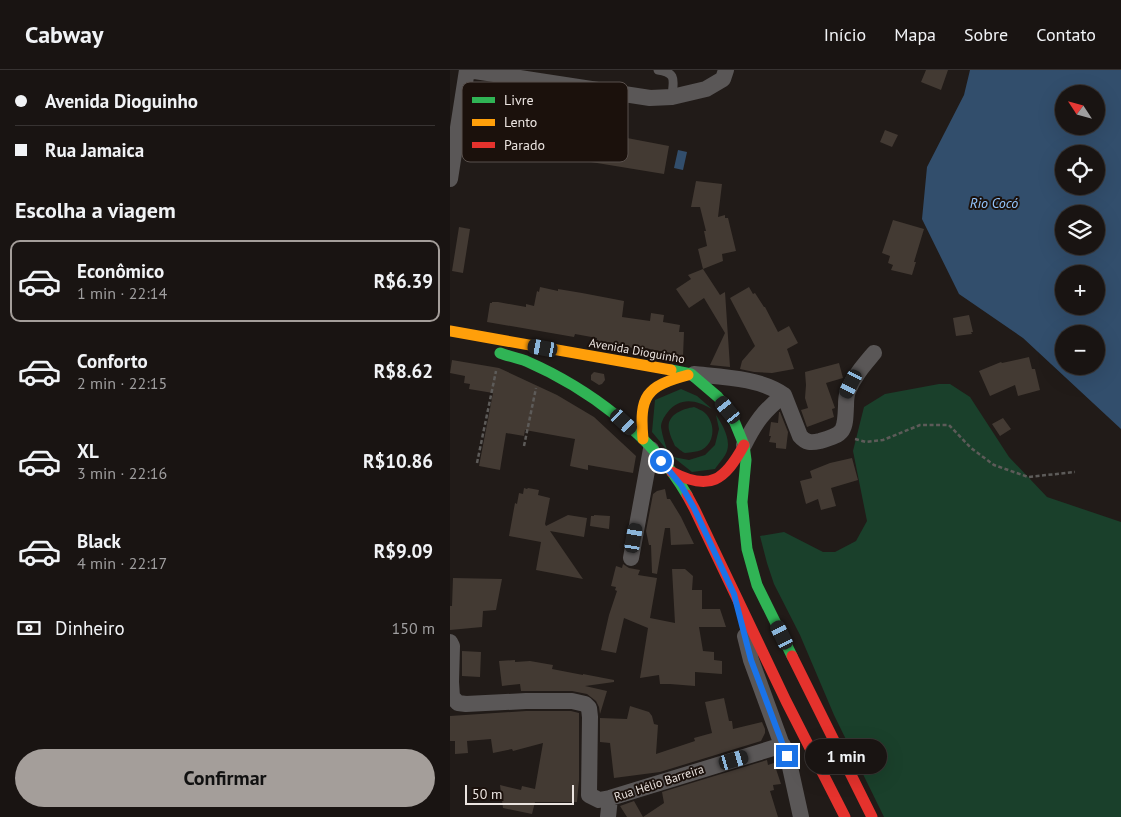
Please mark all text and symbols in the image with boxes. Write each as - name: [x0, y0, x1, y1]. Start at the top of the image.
- text: Cabway: [25, 19, 103, 50]
- text: Início: [824, 23, 866, 46]
- text: Mapa: [894, 23, 936, 46]
- text: Sobre: [964, 23, 1008, 46]
- text: Contato: [1036, 23, 1096, 46]
- legend: [462, 82, 628, 162]
- north arrow: [1055, 85, 1105, 135]
- map controls: [1055, 85, 1105, 375]
- text: Avenida Dioguinho: [45, 89, 198, 113]
- text: Livre: [504, 91, 534, 109]
- text: Lento: [504, 113, 537, 131]
- text: Parado: [504, 136, 545, 154]
- text: Rua Jamaica: [45, 138, 144, 162]
- button: locate: [1055, 145, 1105, 195]
- water label: Rio Cocó: [970, 194, 1018, 212]
- text: Escolha a viagem: [15, 196, 176, 224]
- button: layers: [1055, 205, 1105, 255]
- icon: car: [17, 259, 62, 304]
- text: Econômico: [77, 259, 164, 283]
- button: +: [1055, 265, 1105, 315]
- text: R$6.39: [374, 269, 433, 293]
- text: 1 min · 22:14: [77, 283, 167, 303]
- button: −: [1055, 325, 1105, 375]
- street label: Avenida Dioguinho: [588, 335, 686, 366]
- car: [526, 338, 559, 358]
- icon: car: [17, 349, 62, 394]
- text: Conforto: [77, 349, 148, 373]
- text: R$8.62: [374, 359, 433, 383]
- car: [837, 367, 864, 401]
- text: 2 min · 22:15: [77, 373, 167, 393]
- car: [712, 394, 743, 426]
- car: [607, 406, 640, 438]
- icon: car: [17, 439, 62, 484]
- text: XL: [77, 439, 99, 463]
- text: R$10.86: [363, 449, 433, 473]
- route start: [650, 450, 672, 472]
- text: 3 min · 22:16: [77, 463, 167, 483]
- car: [624, 522, 643, 554]
- icon: car: [17, 529, 62, 574]
- text: Black: [77, 529, 121, 553]
- text: R$9.09: [374, 539, 433, 563]
- text: 4 min · 22:17: [77, 553, 167, 573]
- icon: cash: [15, 614, 43, 642]
- text: Dinheiro: [55, 616, 125, 640]
- text: 150 m: [392, 618, 435, 638]
- car: [768, 618, 795, 652]
- callout: 1 min: [804, 738, 887, 774]
- route end: [776, 745, 798, 767]
- text: 1 min: [826, 746, 866, 766]
- button: Confirmar: [15, 749, 435, 807]
- car: [717, 749, 750, 771]
- street label: Rua Hélio Barreira: [612, 761, 706, 804]
- scale bar: [465, 782, 574, 805]
- text: 50 m: [472, 785, 502, 803]

